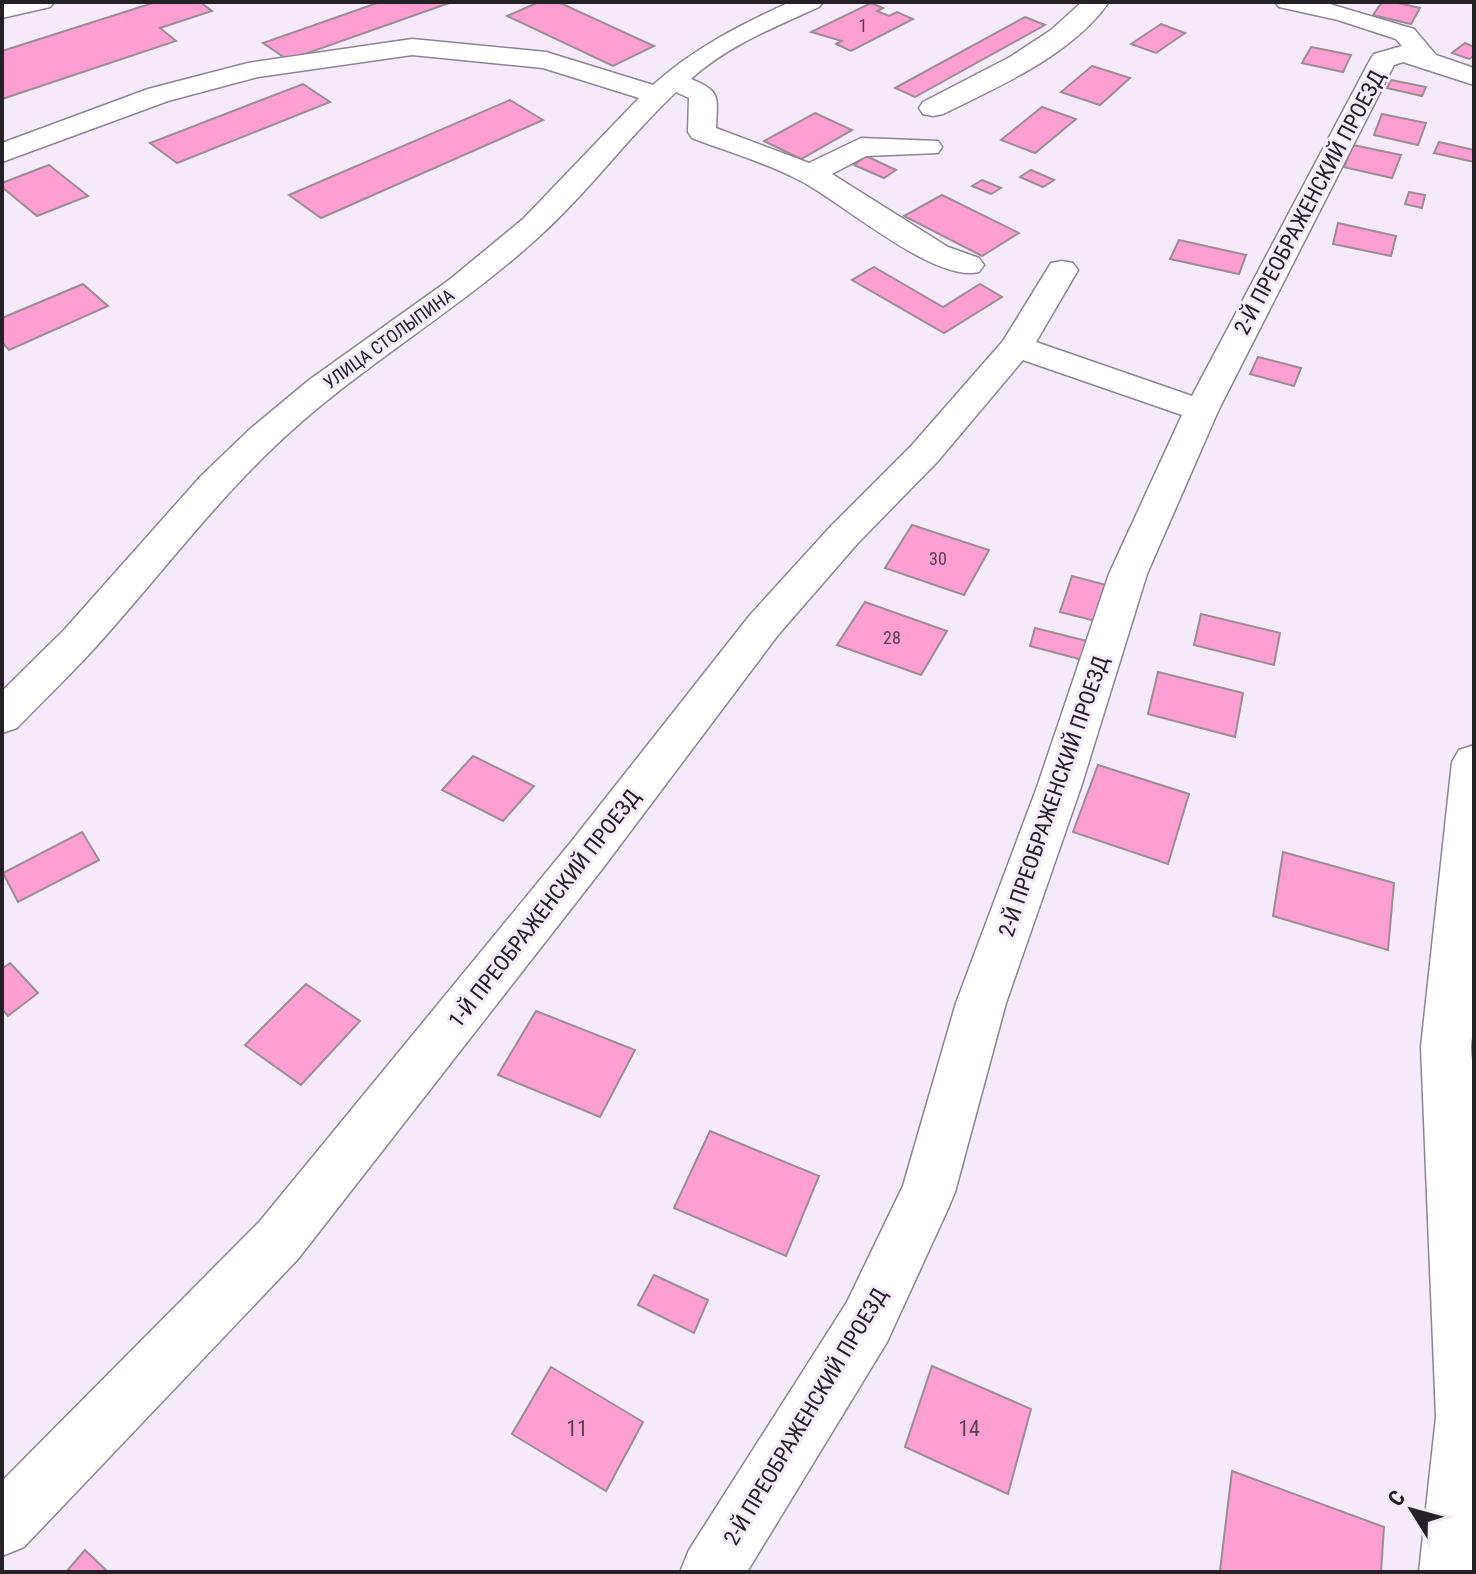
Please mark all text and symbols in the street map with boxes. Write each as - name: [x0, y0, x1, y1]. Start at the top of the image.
- house number: 1: [859, 15, 867, 36]
- street label: 2-Й ПРЕОБРАЖЕНСКИЙ ПРОЕЗД: [1229, 66, 1390, 339]
- street label: УЛИЦА СТОЛЫПИНА: [319, 284, 459, 393]
- house number: 30: [929, 548, 947, 569]
- house number: 28: [883, 627, 901, 648]
- street label: 2-Й ПРЕОБРАЖЕНСКИЙ ПРОЕЗД: [994, 652, 1113, 940]
- street label: 1-Й ПРЕОБРАЖЕНСКИЙ ПРОЕЗД: [444, 784, 645, 1032]
- street label: 2-Й ПРЕОБРАЖЕНСКИЙ ПРОЕЗД: [719, 1283, 892, 1549]
- house number: 11: [566, 1416, 588, 1441]
- house number: 14: [958, 1416, 980, 1441]
- north arrow: [1372, 1470, 1452, 1550]
- text: С: [1383, 1486, 1410, 1511]

